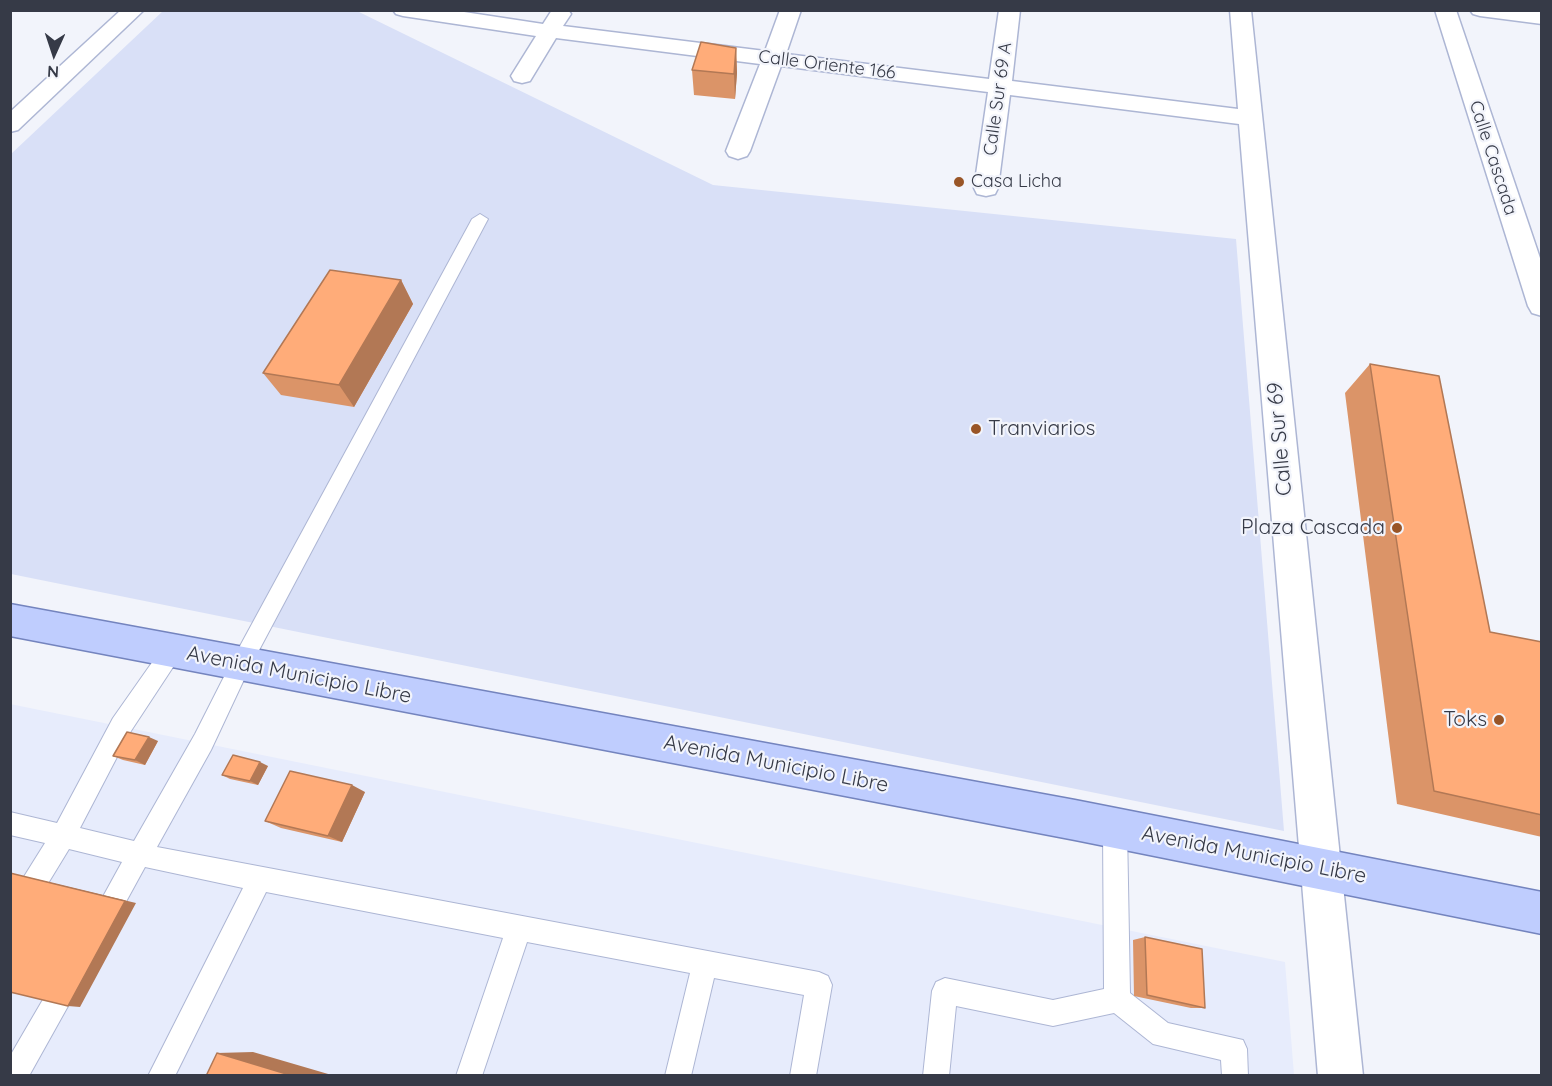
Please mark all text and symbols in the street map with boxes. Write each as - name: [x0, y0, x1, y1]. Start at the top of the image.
- north arrow: [24, 24, 84, 84]
- street label: Calle Sur 69 A: [979, 41, 1017, 157]
- street label: Calle Oriente 166: [757, 46, 897, 84]
- text: N: [47, 62, 59, 82]
- street label: Calle Cascada: [1464, 98, 1522, 218]
- place label: Casa Licha: [971, 171, 1062, 193]
- marker: Casa Licha: [952, 175, 966, 189]
- street label: Calle Sur 69: [1262, 381, 1298, 497]
- place label: Tranviarios: [988, 416, 1095, 442]
- marker: Tranviarios: [969, 422, 983, 436]
- place label: Plaza Cascada: [1241, 515, 1385, 541]
- marker: Plaza Cascada: [1390, 521, 1404, 535]
- street label: Avenida Municipio Libre: [184, 641, 414, 709]
- place label: Toks: [1443, 707, 1487, 733]
- marker: Toks: [1492, 713, 1506, 727]
- street label: Avenida Municipio Libre: [661, 730, 891, 798]
- street label: Avenida Municipio Libre: [1139, 821, 1369, 889]

